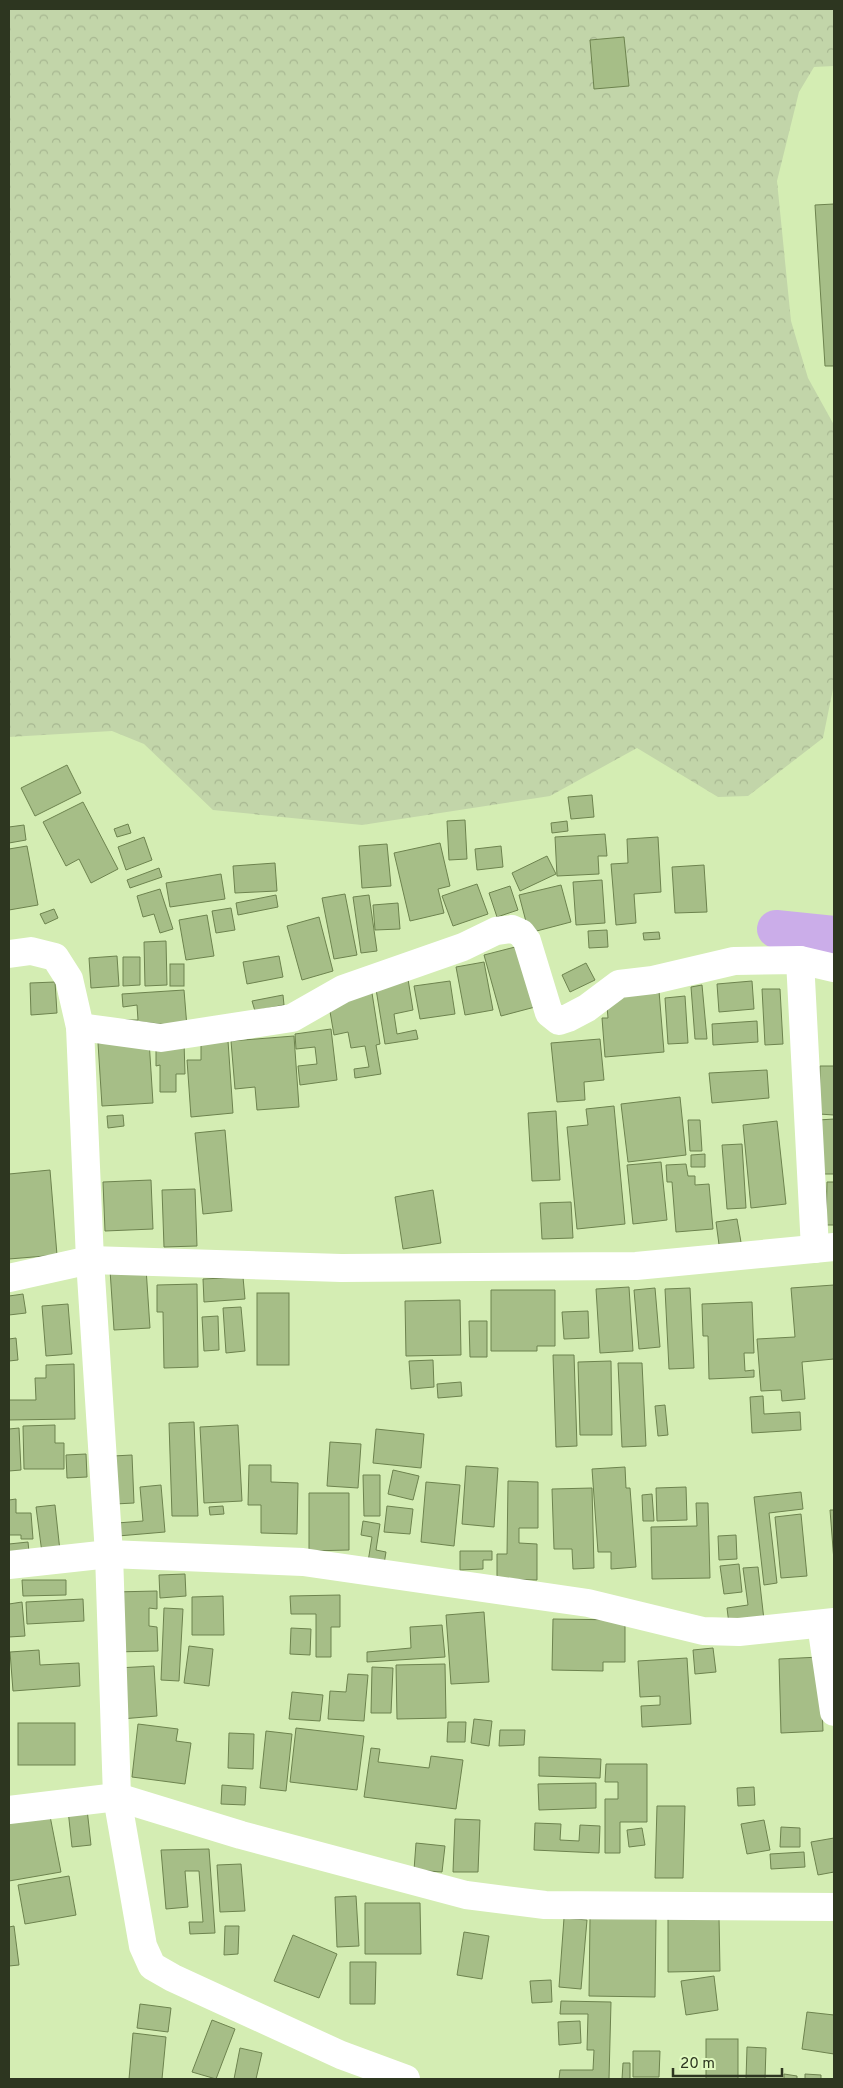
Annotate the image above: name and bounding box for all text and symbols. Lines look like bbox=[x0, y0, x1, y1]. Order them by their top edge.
scale bar bbox=[673, 2046, 782, 2078]
text: 20 m bbox=[680, 2055, 715, 2074]

